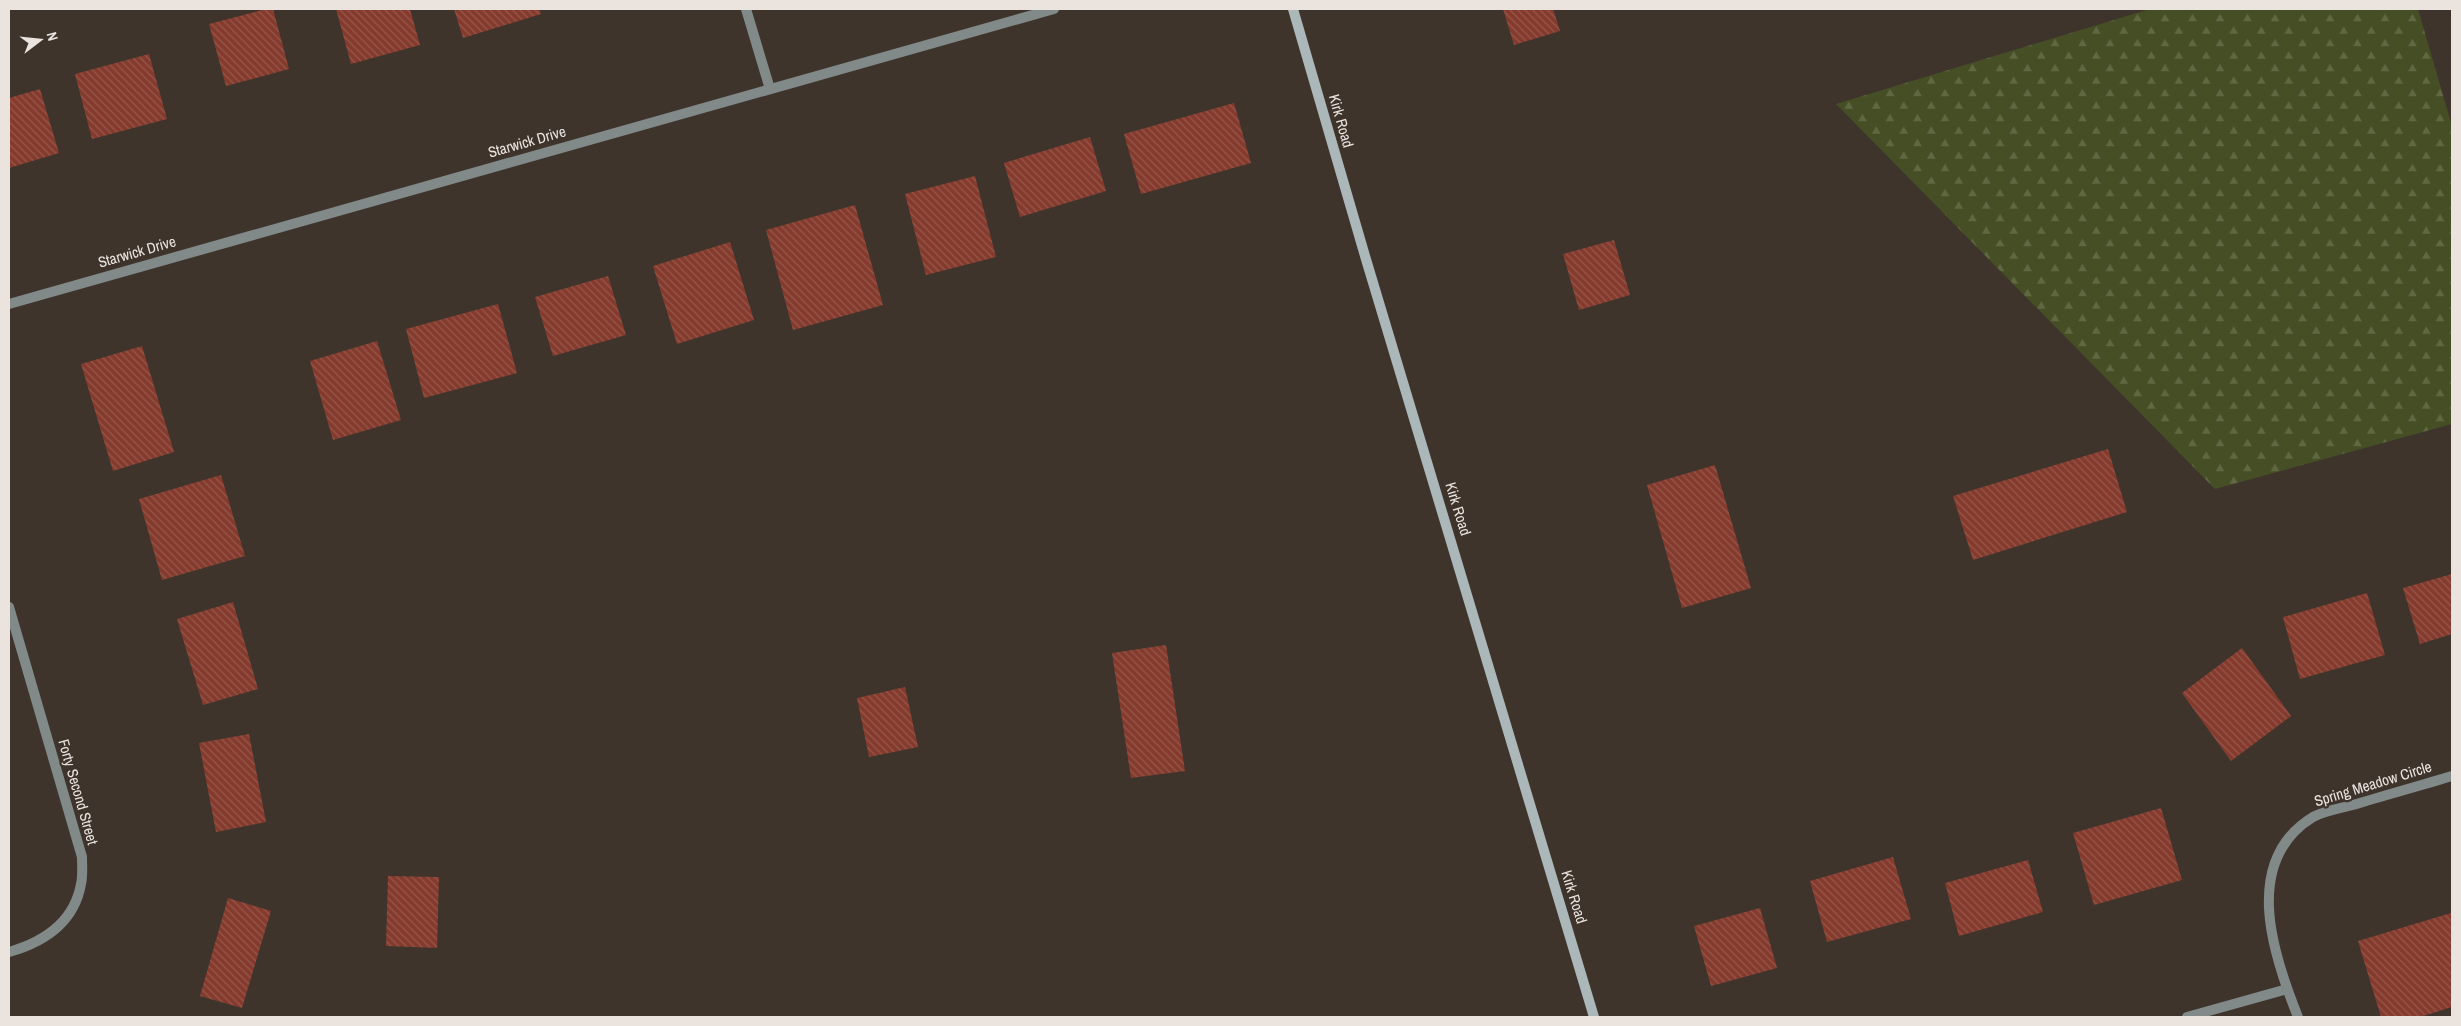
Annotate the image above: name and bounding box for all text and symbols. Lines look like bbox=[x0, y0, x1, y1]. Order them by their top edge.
north arrow bbox=[15, 15, 65, 65]
text: N bbox=[43, 30, 62, 43]
street label: Kirk Road bbox=[1324, 92, 1359, 150]
street label: Starwick Drive bbox=[486, 120, 568, 163]
street label: Starwick Drive bbox=[96, 230, 178, 273]
street label: Kirk Road bbox=[1440, 480, 1477, 538]
street label: Forty Second Street bbox=[53, 737, 104, 848]
street label: Spring Meadow Circle bbox=[2312, 756, 2434, 811]
street label: Kirk Road bbox=[1556, 868, 1593, 926]

